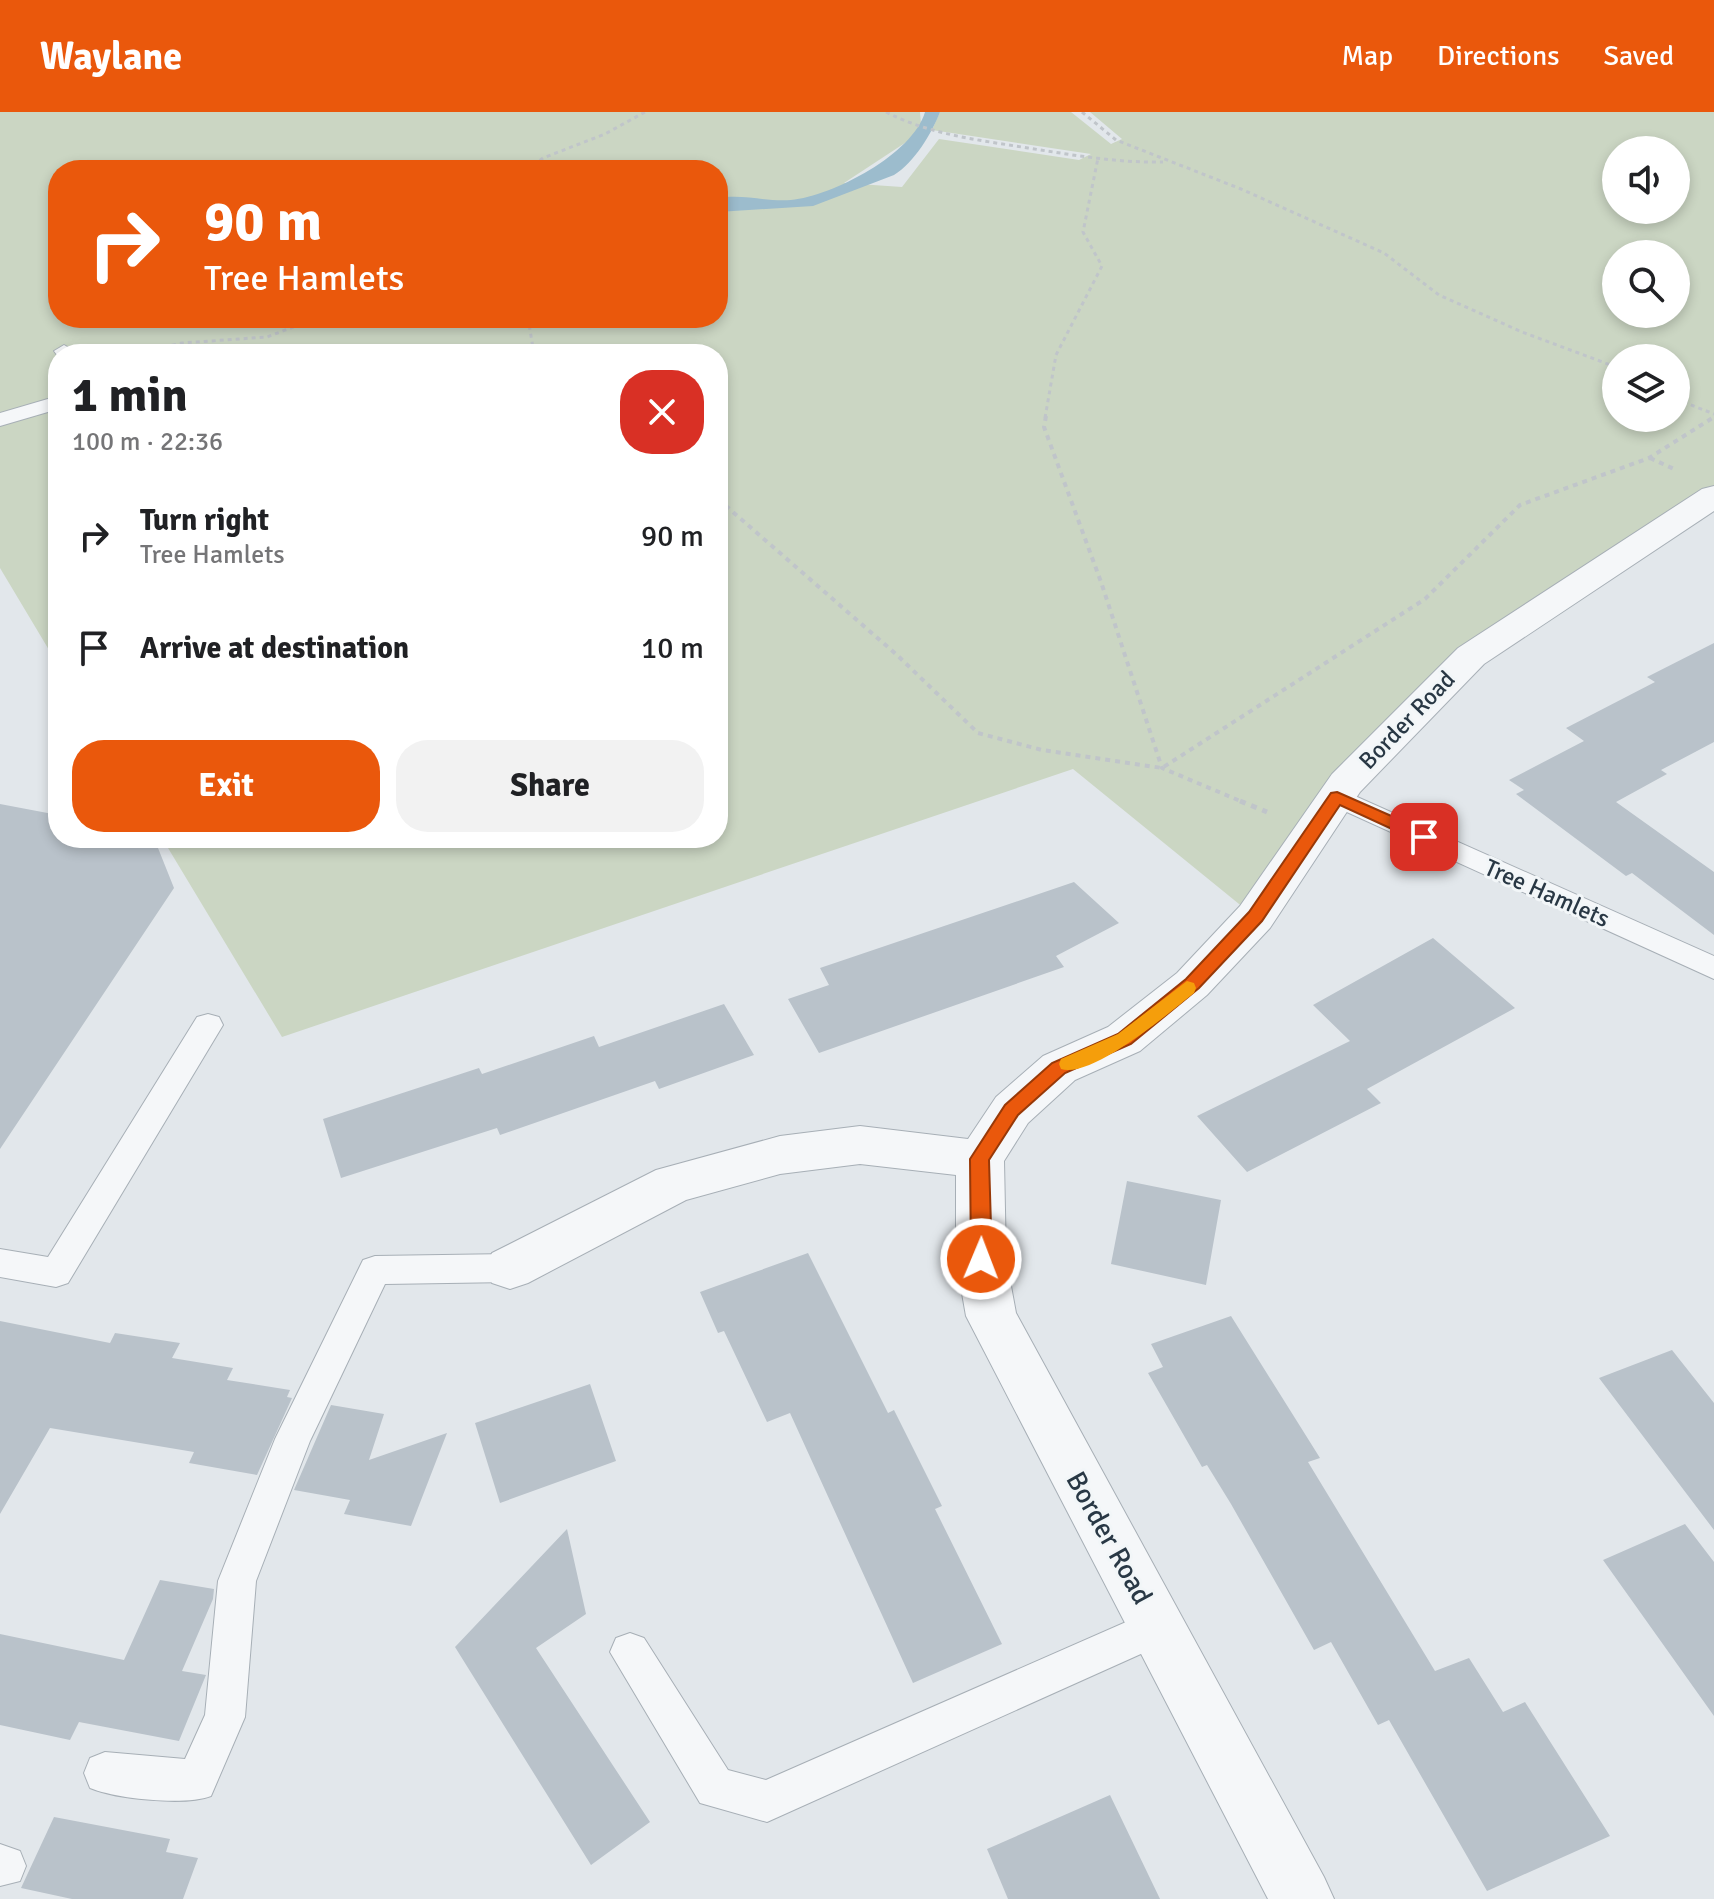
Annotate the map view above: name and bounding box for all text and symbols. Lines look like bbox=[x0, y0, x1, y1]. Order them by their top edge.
text: Waylane bbox=[40, 33, 182, 80]
text: Map bbox=[1341, 39, 1393, 73]
text: Directions bbox=[1437, 39, 1559, 73]
text: Saved bbox=[1603, 39, 1674, 73]
map controls bbox=[1602, 136, 1690, 432]
button: sound bbox=[1602, 136, 1690, 224]
text: 90 m bbox=[204, 187, 322, 256]
icon: right bbox=[72, 192, 176, 296]
button: search bbox=[1602, 240, 1690, 328]
text: Tree Hamlets bbox=[204, 256, 404, 301]
button: layers bbox=[1602, 344, 1690, 432]
text: 1 min bbox=[72, 366, 188, 425]
button: close bbox=[620, 370, 704, 454]
text: 100 m · 22:36 bbox=[72, 426, 223, 458]
text: Turn right bbox=[140, 502, 269, 539]
icon: right bbox=[72, 514, 116, 558]
text: 90 m bbox=[641, 518, 704, 555]
text: Tree Hamlets bbox=[140, 539, 285, 571]
icon: arrive bbox=[72, 626, 116, 670]
text: Arrive at destination bbox=[140, 630, 409, 667]
text: 10 m bbox=[641, 630, 704, 667]
street label: Border Road bbox=[1353, 664, 1461, 776]
button: Exit bbox=[72, 740, 380, 832]
button: Share bbox=[396, 740, 704, 832]
pin bbox=[1390, 803, 1458, 871]
icon: arrive bbox=[1402, 815, 1446, 859]
street label: Tree Hamlets bbox=[1480, 852, 1614, 934]
position arrow bbox=[939, 1217, 1023, 1301]
street label: Border Road bbox=[1059, 1466, 1159, 1610]

